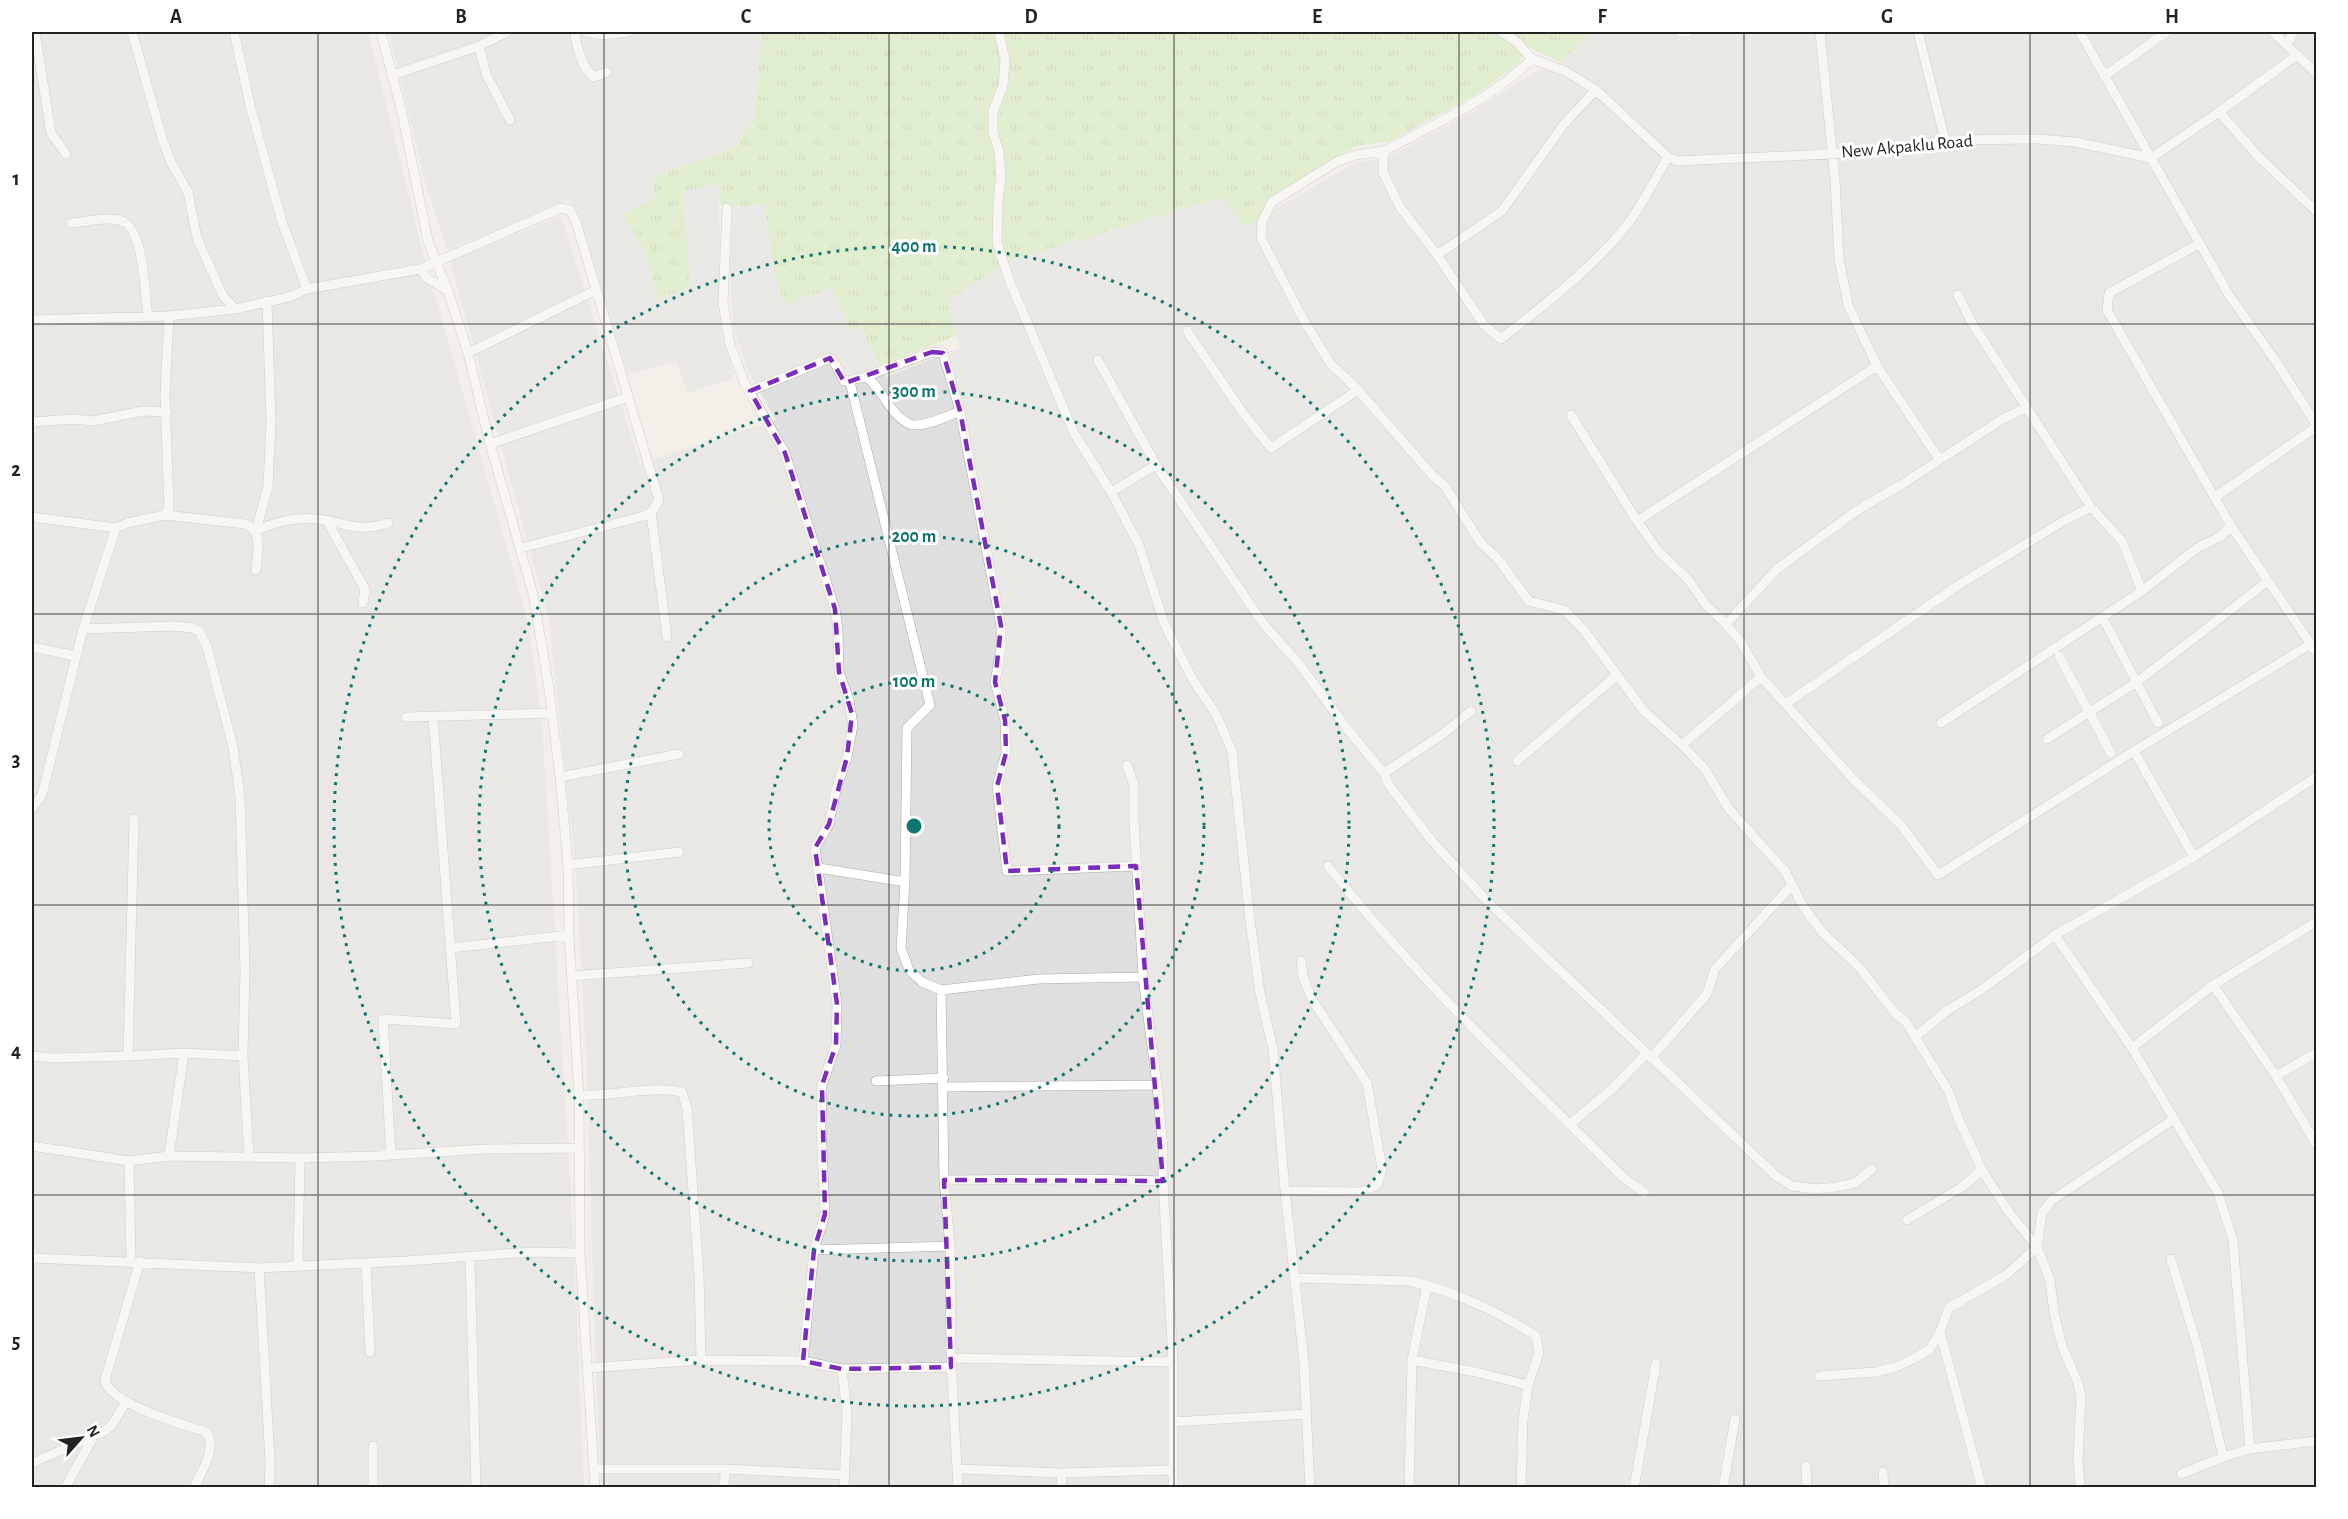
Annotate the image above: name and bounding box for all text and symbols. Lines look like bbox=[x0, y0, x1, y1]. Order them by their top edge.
text: A bbox=[170, 7, 182, 27]
text: B bbox=[455, 7, 467, 27]
text: C bbox=[741, 7, 752, 27]
text: D bbox=[1024, 7, 1038, 27]
text: E bbox=[1312, 7, 1322, 27]
text: F bbox=[1597, 7, 1607, 27]
text: G bbox=[1881, 7, 1893, 27]
text: H bbox=[2165, 7, 2179, 27]
street label: New Akpaklu Road bbox=[1840, 132, 1974, 162]
text: 1 bbox=[12, 169, 20, 189]
text: 400 m bbox=[891, 238, 937, 256]
text: 300 m bbox=[892, 383, 936, 401]
text: 2 bbox=[11, 460, 21, 480]
text: 200 m bbox=[892, 528, 936, 546]
text: 100 m bbox=[893, 673, 935, 691]
text: 3 bbox=[12, 750, 20, 770]
centre of rings bbox=[904, 816, 924, 836]
text: 4 bbox=[11, 1041, 21, 1061]
text: 5 bbox=[12, 1332, 20, 1352]
north arrow bbox=[51, 1408, 111, 1468]
text: N bbox=[84, 1423, 103, 1440]

